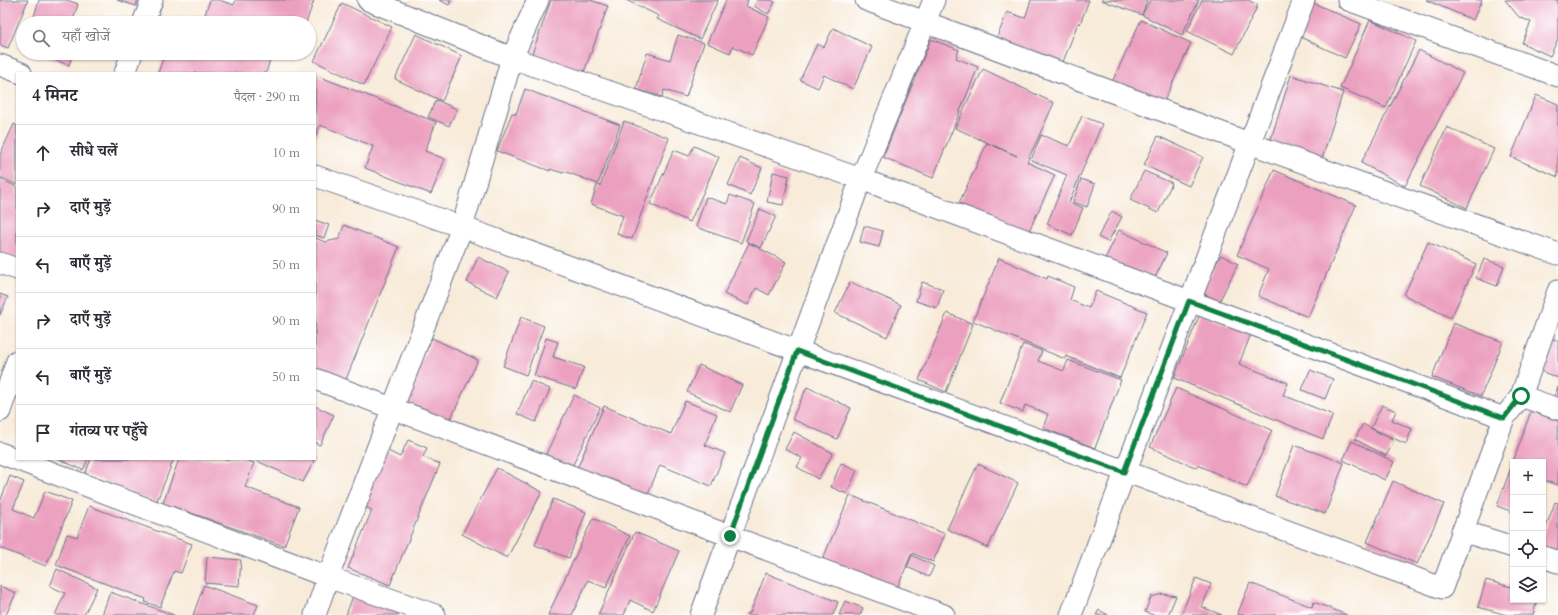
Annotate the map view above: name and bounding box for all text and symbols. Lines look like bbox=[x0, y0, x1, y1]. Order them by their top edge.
search box bbox=[16, 16, 316, 60]
text: यहाँ खोजें bbox=[62, 26, 110, 46]
icon: search bbox=[30, 27, 52, 49]
text: 4 मिनट bbox=[32, 84, 78, 107]
text: पैदल · 290 m bbox=[234, 88, 300, 106]
text: सीधे चलें bbox=[70, 141, 118, 161]
icon: ahead bbox=[32, 142, 54, 164]
text: 10 m bbox=[272, 144, 300, 162]
text: दाएँ मुड़ें bbox=[70, 197, 111, 217]
icon: right bbox=[32, 198, 54, 220]
text: 90 m bbox=[272, 200, 300, 218]
text: बाएँ मुड़ें bbox=[70, 253, 111, 273]
icon: left bbox=[32, 254, 54, 276]
text: 50 m bbox=[272, 256, 300, 274]
text: दाएँ मुड़ें bbox=[70, 309, 111, 329]
icon: right bbox=[32, 310, 54, 332]
text: 90 m bbox=[272, 312, 300, 330]
text: बाएँ मुड़ें bbox=[70, 365, 111, 385]
icon: left bbox=[32, 366, 54, 388]
text: 50 m bbox=[272, 368, 300, 386]
route start bbox=[1512, 387, 1530, 405]
text: गंतव्य पर पहुँचे bbox=[70, 421, 147, 441]
icon: arrive bbox=[32, 422, 54, 444]
map controls bbox=[1510, 459, 1546, 603]
button: + bbox=[1510, 459, 1546, 495]
button: − bbox=[1510, 495, 1546, 531]
route end bbox=[721, 527, 739, 545]
button: locate bbox=[1510, 531, 1546, 567]
button: layers bbox=[1510, 567, 1546, 603]

